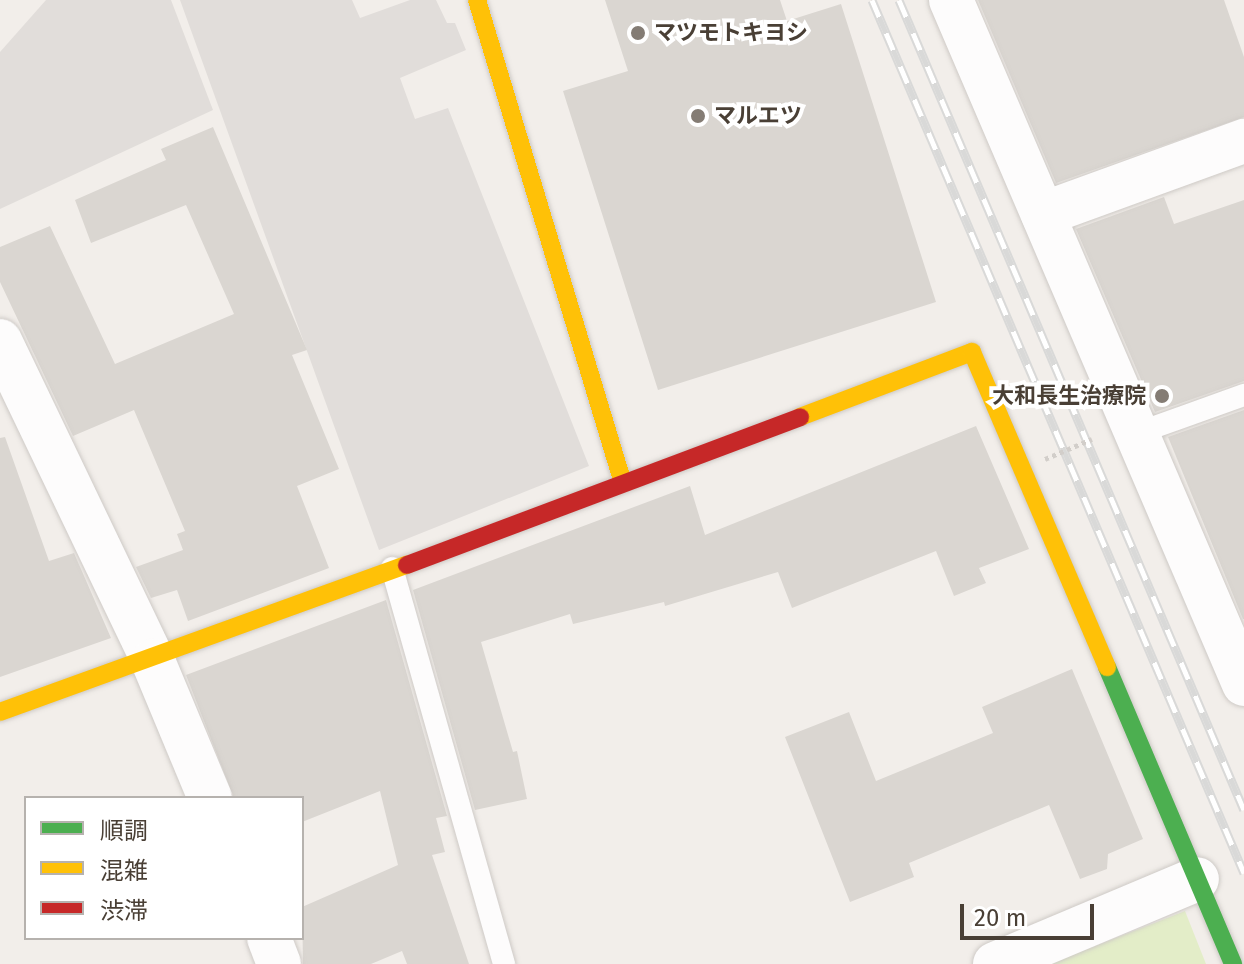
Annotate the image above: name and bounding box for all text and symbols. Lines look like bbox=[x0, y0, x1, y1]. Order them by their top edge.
place label: マツモトキヨシ bbox=[654, 20, 808, 46]
marker: マツモトキヨシ bbox=[629, 24, 647, 42]
place label: マルエツ bbox=[714, 103, 802, 129]
marker: マルエツ bbox=[689, 107, 707, 125]
place label: 大和長生治療院 bbox=[992, 383, 1146, 409]
marker: 大和長生治療院 bbox=[1153, 387, 1171, 405]
legend bbox=[24, 796, 304, 940]
text: 順調 bbox=[100, 817, 148, 845]
text: 混雑 bbox=[100, 857, 148, 885]
scale bar bbox=[964, 888, 1098, 938]
text: 渋滞 bbox=[100, 897, 148, 925]
text: 20 m bbox=[974, 904, 1026, 932]

